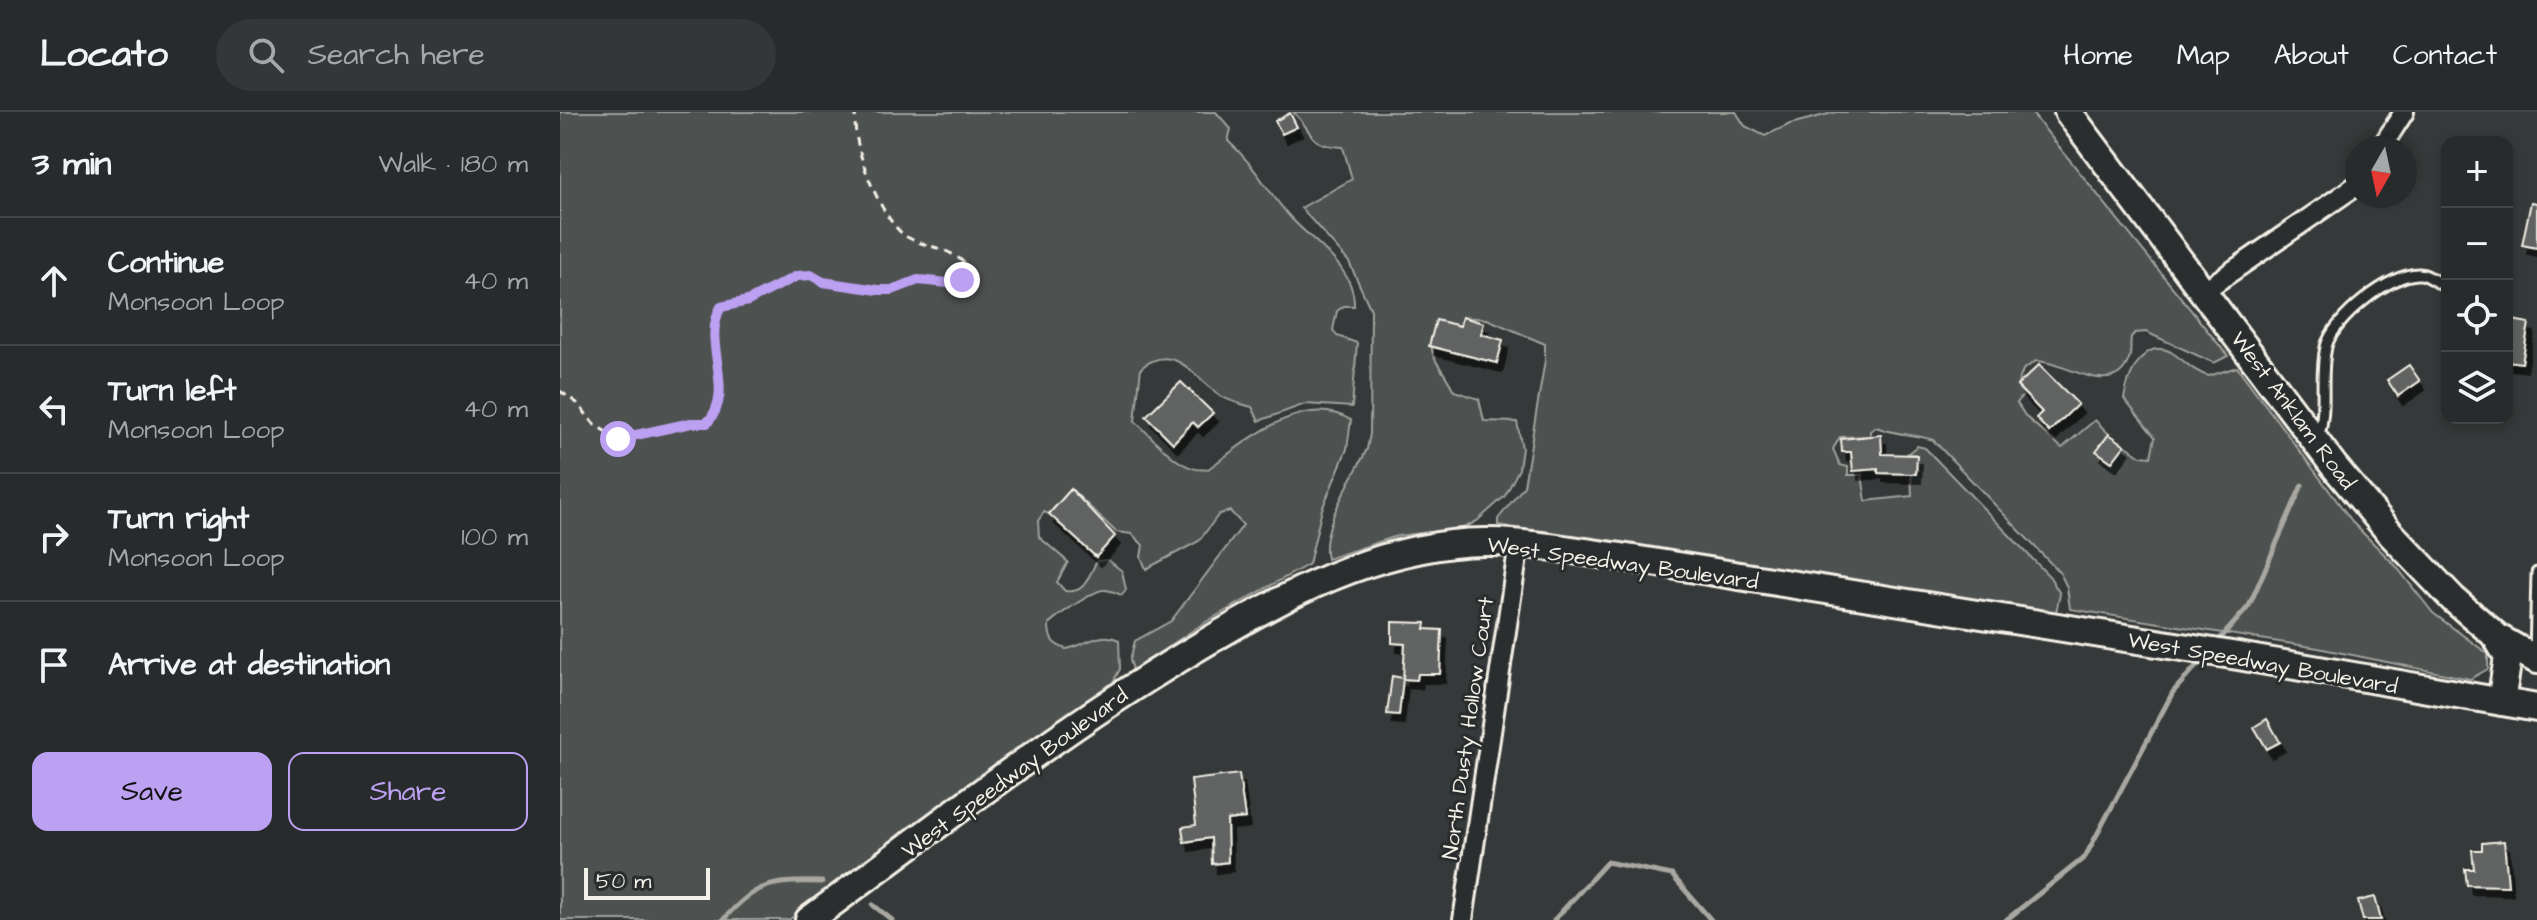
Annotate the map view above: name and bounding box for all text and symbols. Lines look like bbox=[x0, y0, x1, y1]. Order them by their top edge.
search box bbox=[216, 19, 776, 91]
text: Locato bbox=[40, 29, 168, 81]
icon: search bbox=[244, 33, 288, 77]
text: Search here bbox=[308, 34, 485, 76]
text: Home bbox=[2063, 36, 2133, 75]
text: Map bbox=[2177, 36, 2230, 75]
text: About bbox=[2274, 36, 2349, 75]
text: Contact bbox=[2393, 36, 2497, 75]
north arrow bbox=[2345, 136, 2417, 208]
map controls bbox=[2441, 136, 2513, 424]
button: + bbox=[2441, 136, 2513, 208]
text: 3 min bbox=[32, 140, 112, 188]
text: Walk · 180 m bbox=[379, 146, 528, 182]
button: − bbox=[2441, 208, 2513, 280]
text: Continue bbox=[108, 242, 224, 284]
icon: ahead bbox=[32, 259, 76, 303]
route end bbox=[944, 262, 980, 298]
text: 40 m bbox=[463, 263, 528, 299]
button: locate bbox=[2441, 280, 2513, 352]
text: Monsoon Loop bbox=[108, 284, 285, 320]
street label: West Anklam Road bbox=[2223, 325, 2363, 497]
button: layers bbox=[2441, 352, 2513, 424]
text: Turn left bbox=[108, 370, 236, 412]
icon: left bbox=[32, 387, 76, 431]
text: 40 m bbox=[463, 391, 528, 427]
text: Monsoon Loop bbox=[108, 412, 285, 448]
route start bbox=[600, 421, 636, 457]
text: Turn right bbox=[108, 498, 249, 540]
icon: right bbox=[32, 515, 76, 559]
text: 100 m bbox=[461, 519, 528, 555]
street label: West Speedway Boulevard bbox=[1485, 529, 1760, 599]
text: Monsoon Loop bbox=[108, 540, 285, 576]
street label: North Dusty Hollow Court bbox=[1435, 595, 1503, 862]
street label: West Speedway Boulevard bbox=[2125, 624, 2400, 703]
icon: arrive bbox=[32, 643, 76, 687]
text: Arrive at destination bbox=[108, 644, 390, 686]
street label: West Speedway Boulevard bbox=[895, 680, 1135, 867]
button: Save bbox=[32, 752, 272, 831]
button: Share bbox=[288, 752, 528, 831]
scale bar bbox=[584, 864, 710, 900]
text: 50 m bbox=[596, 866, 651, 897]

